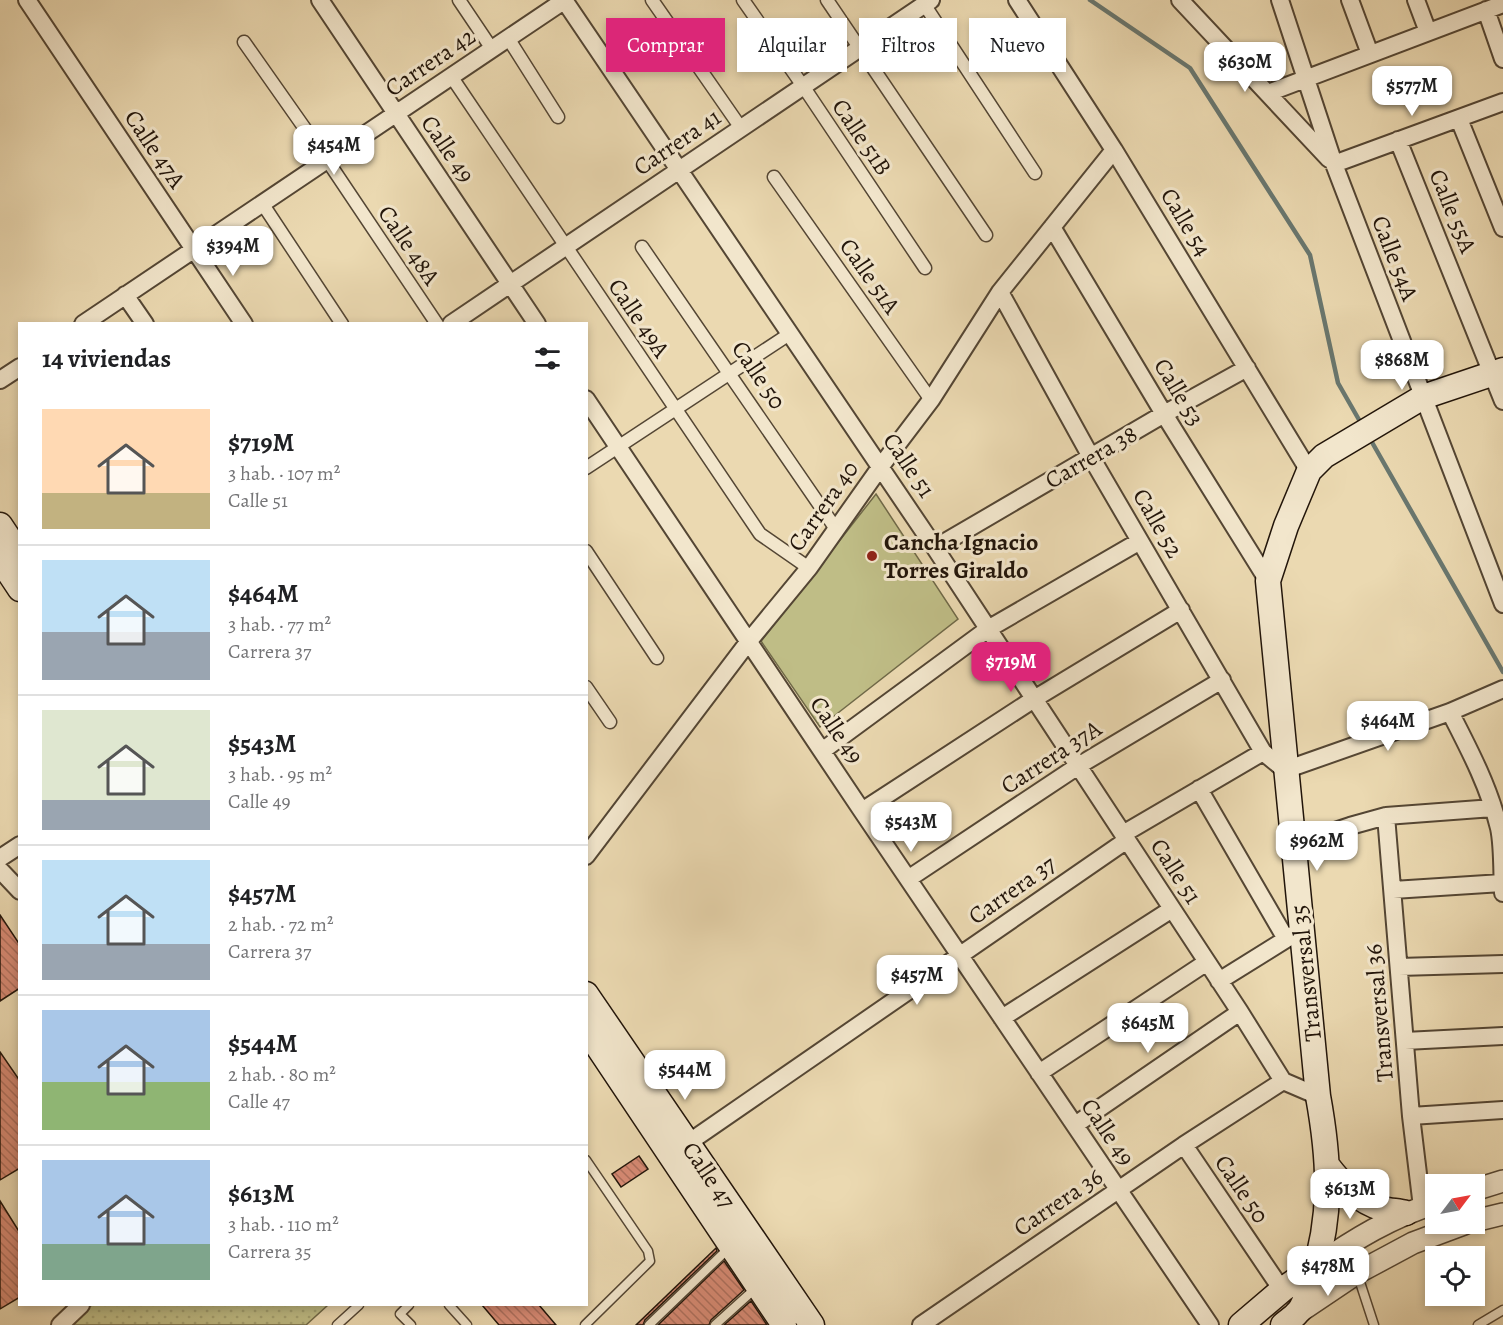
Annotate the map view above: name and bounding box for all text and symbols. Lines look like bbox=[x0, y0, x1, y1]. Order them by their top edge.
chip: Comprar bbox=[606, 18, 725, 72]
chip: Alquilar bbox=[737, 18, 847, 72]
chip: Filtros bbox=[859, 18, 957, 72]
chip: Nuevo bbox=[969, 18, 1066, 72]
street label: Carrera 42 bbox=[379, 20, 481, 104]
pin: $630M bbox=[1203, 42, 1287, 93]
text: $630M bbox=[1218, 48, 1272, 75]
pin: $577M bbox=[1370, 66, 1454, 117]
text: $577M bbox=[1386, 72, 1438, 99]
street label: Calle 51B bbox=[825, 92, 899, 182]
street label: Carrera 41 bbox=[627, 101, 727, 183]
street label: Calle 47A bbox=[117, 103, 194, 195]
street label: Calle 49 bbox=[414, 109, 482, 189]
pin: $454M bbox=[292, 125, 376, 176]
text: $454M bbox=[307, 131, 361, 158]
street label: Calle 55A bbox=[1422, 164, 1485, 259]
street label: Calle 54 bbox=[1153, 182, 1219, 262]
street label: Calle 48A bbox=[371, 199, 448, 292]
street label: Calle 54A bbox=[1364, 211, 1426, 306]
pin: $394M bbox=[191, 226, 275, 277]
text: $394M bbox=[206, 232, 260, 259]
street label: Calle 51A bbox=[832, 232, 908, 321]
street label: Calle 49A bbox=[601, 272, 678, 365]
street label: Calle 50 bbox=[724, 334, 794, 416]
pin: $868M bbox=[1360, 340, 1444, 391]
text: 14 viviendas bbox=[42, 341, 171, 376]
icon: filters bbox=[531, 342, 564, 375]
text: $868M bbox=[1375, 346, 1429, 373]
street label: Calle 53 bbox=[1146, 352, 1212, 432]
street label: Carrera 38 bbox=[1039, 418, 1143, 496]
text: $719M bbox=[228, 425, 294, 460]
street label: Calle 51 bbox=[876, 426, 942, 504]
icon: home bbox=[90, 433, 162, 505]
street label: Carrera 40 bbox=[780, 454, 866, 558]
text: 3 hab. · 107 m² bbox=[228, 460, 340, 487]
street label: Calle 52 bbox=[1125, 482, 1191, 564]
text: Calle 51 bbox=[228, 487, 288, 514]
place label: Cancha Ignacio Torres Giraldo bbox=[884, 526, 1038, 586]
marker: Cancha Ignacio Torres Giraldo bbox=[865, 549, 879, 563]
text: $464M bbox=[228, 576, 299, 611]
icon: home bbox=[90, 584, 162, 656]
text: 3 hab. · 77 m² bbox=[228, 611, 331, 638]
text: Carrera 37 bbox=[228, 638, 311, 665]
pin: $719M bbox=[969, 642, 1053, 693]
text: $719M bbox=[985, 648, 1037, 675]
street label: Calle 49 bbox=[803, 690, 871, 770]
pin: $464M bbox=[1346, 701, 1430, 752]
text: $464M bbox=[1361, 707, 1415, 734]
street label: Carrera 37A bbox=[994, 712, 1108, 801]
text: $543M bbox=[228, 726, 296, 761]
icon: home bbox=[90, 734, 162, 806]
text: 3 hab. · 95 m² bbox=[228, 761, 332, 788]
text: Calle 49 bbox=[228, 788, 291, 815]
pin: $543M bbox=[869, 802, 953, 853]
text: $543M bbox=[885, 808, 937, 835]
pin: $962M bbox=[1275, 821, 1359, 872]
text: $962M bbox=[1290, 827, 1344, 854]
street label: Calle 51 bbox=[1143, 832, 1209, 910]
street label: Carrera 37 bbox=[962, 848, 1063, 932]
text: $457M bbox=[228, 876, 296, 911]
icon: home bbox=[90, 884, 162, 956]
street label: Transversal 35 bbox=[1283, 903, 1329, 1043]
text: 2 hab. · 72 m² bbox=[228, 911, 333, 938]
text: Carrera 37 bbox=[228, 938, 311, 965]
street label: Transversal 36 bbox=[1357, 943, 1401, 1083]
pin: $457M bbox=[875, 955, 959, 1006]
text: $457M bbox=[891, 961, 943, 988]
pin: $645M bbox=[1106, 1003, 1190, 1054]
text: $645M bbox=[1121, 1009, 1175, 1036]
text: $544M bbox=[228, 1026, 298, 1061]
icon: home bbox=[90, 1034, 162, 1106]
pin: $544M bbox=[643, 1050, 727, 1101]
text: $544M bbox=[658, 1056, 712, 1083]
text: 2 hab. · 80 m² bbox=[228, 1061, 336, 1088]
text: Calle 47 bbox=[228, 1088, 290, 1115]
street label: Calle 49 bbox=[1074, 1092, 1142, 1172]
street label: Calle 47 bbox=[675, 1135, 744, 1216]
street label: Calle 50 bbox=[1207, 1148, 1277, 1230]
street label: Carrera 36 bbox=[1007, 1160, 1109, 1244]
pin: $613M bbox=[1308, 1169, 1392, 1220]
north arrow bbox=[1425, 1174, 1485, 1234]
map controls bbox=[1425, 1174, 1485, 1306]
text: $613M bbox=[1324, 1175, 1376, 1202]
text: $613M bbox=[228, 1176, 295, 1211]
icon: home bbox=[90, 1184, 162, 1256]
text: 3 hab. · 110 m² bbox=[228, 1211, 339, 1238]
text: Carrera 35 bbox=[228, 1238, 312, 1265]
pin: $478M bbox=[1286, 1246, 1370, 1297]
button: locate bbox=[1425, 1246, 1485, 1306]
text: $478M bbox=[1301, 1252, 1355, 1279]

